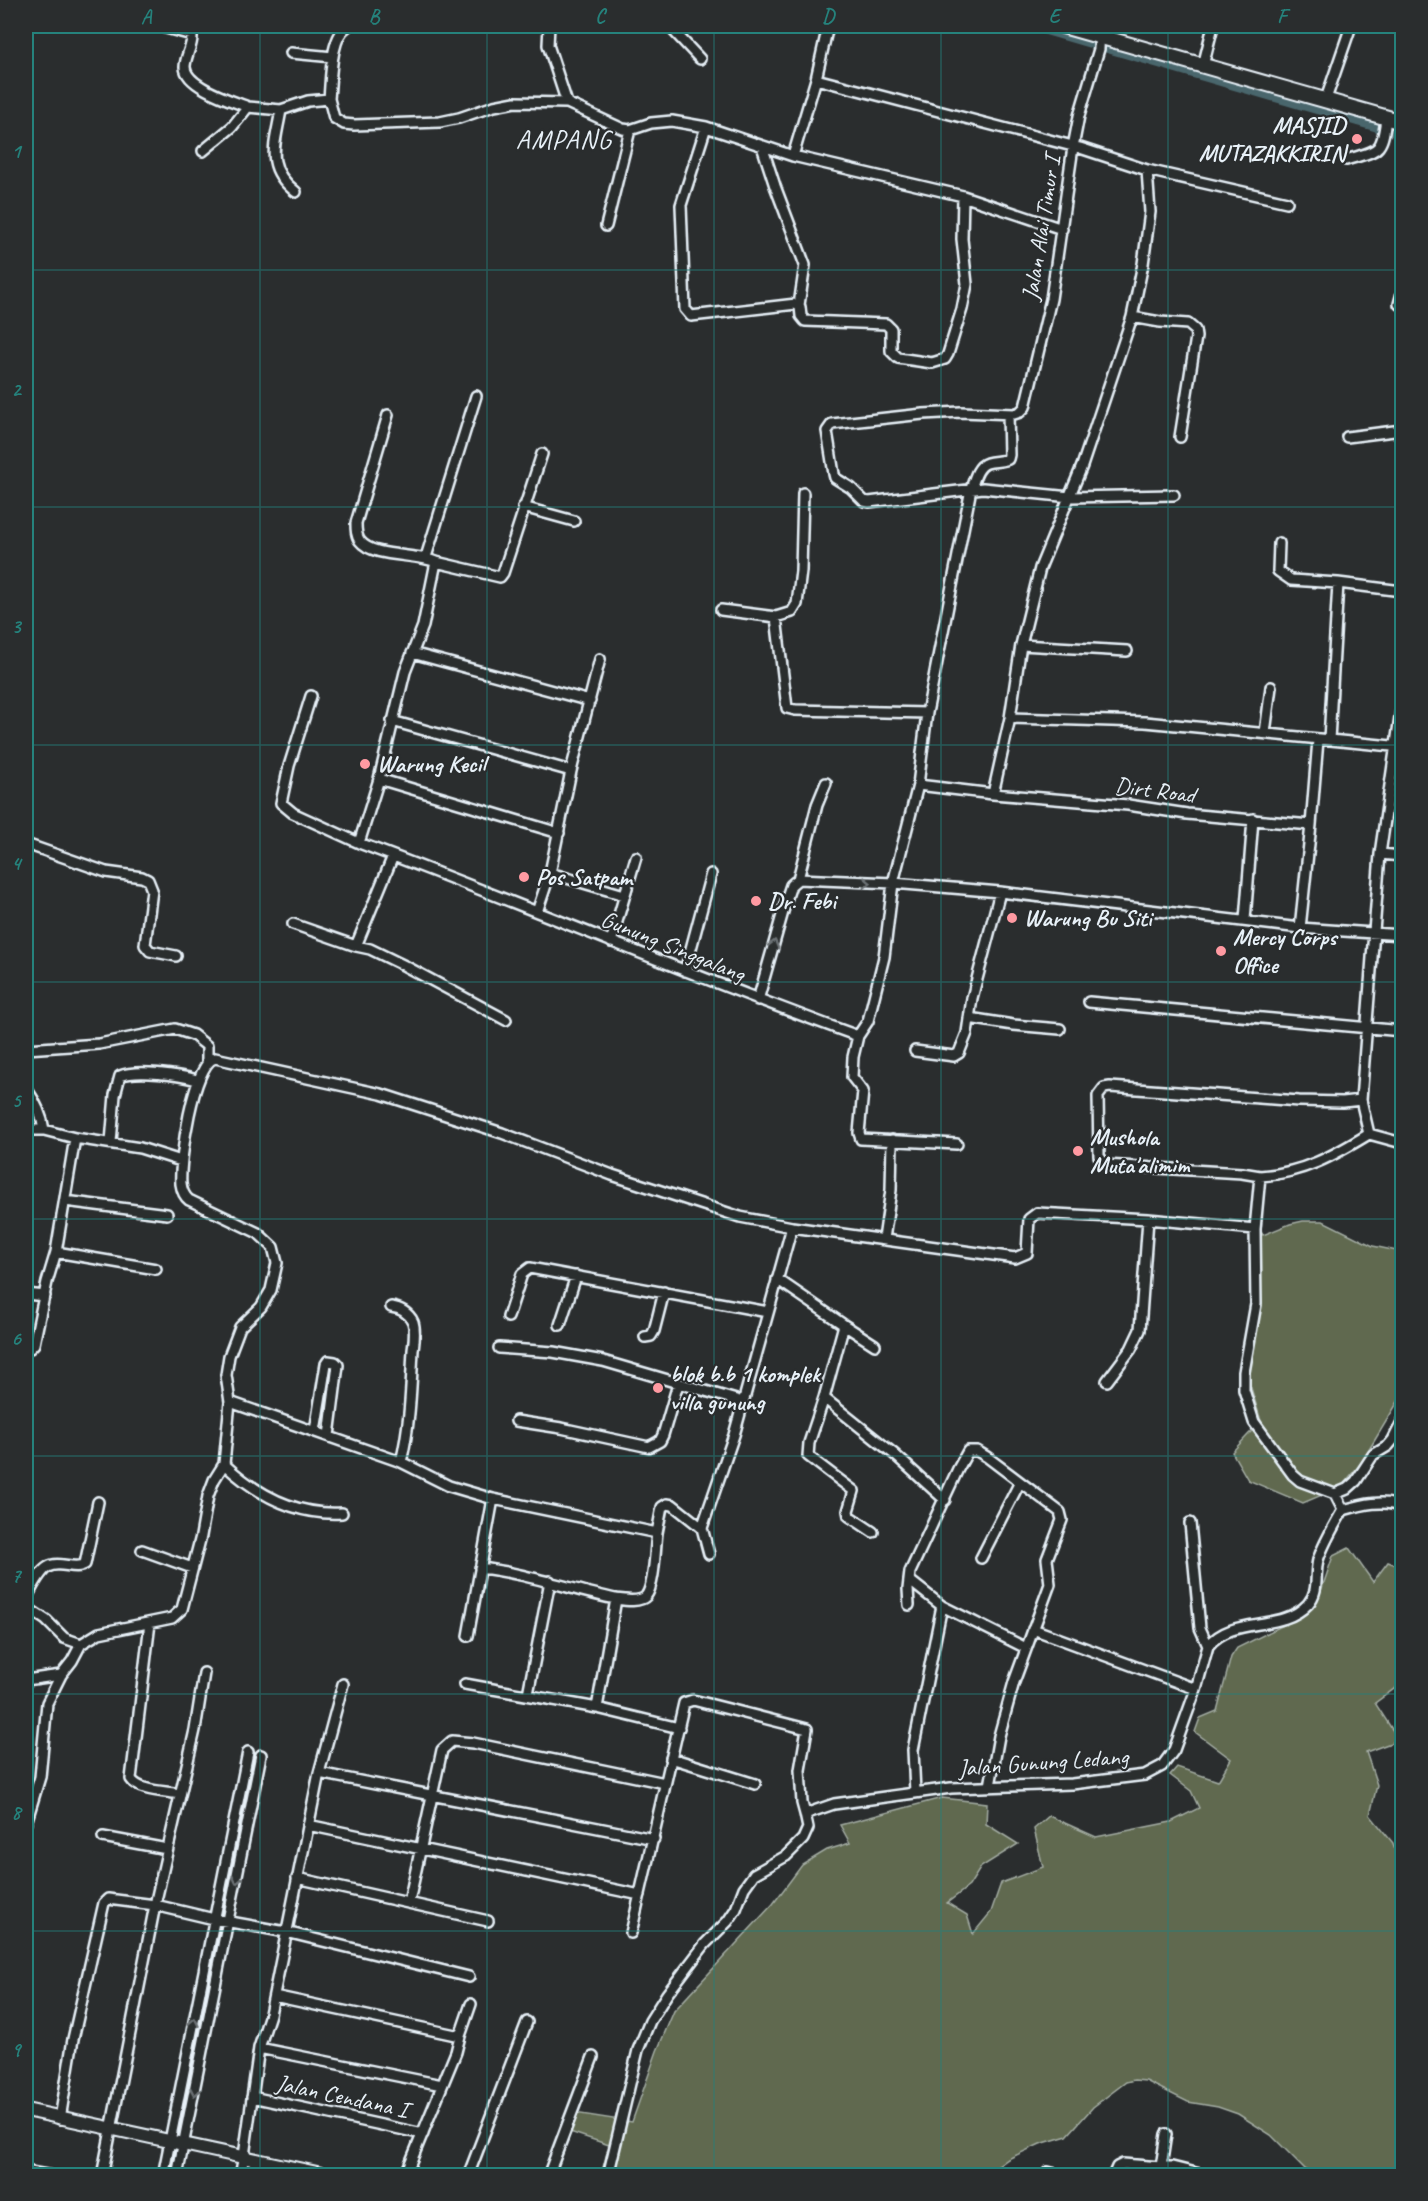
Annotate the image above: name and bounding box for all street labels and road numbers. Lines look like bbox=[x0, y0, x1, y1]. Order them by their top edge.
street label: Jalan Alai Timur I bbox=[1015, 148, 1068, 303]
street label: Dirt Road bbox=[1113, 770, 1200, 810]
street label: Gunung Singgalang bbox=[597, 903, 751, 989]
street label: Jalan Gunung Ledang bbox=[956, 1741, 1131, 1783]
street label: Jalan Cendana I bbox=[272, 2067, 416, 2126]

